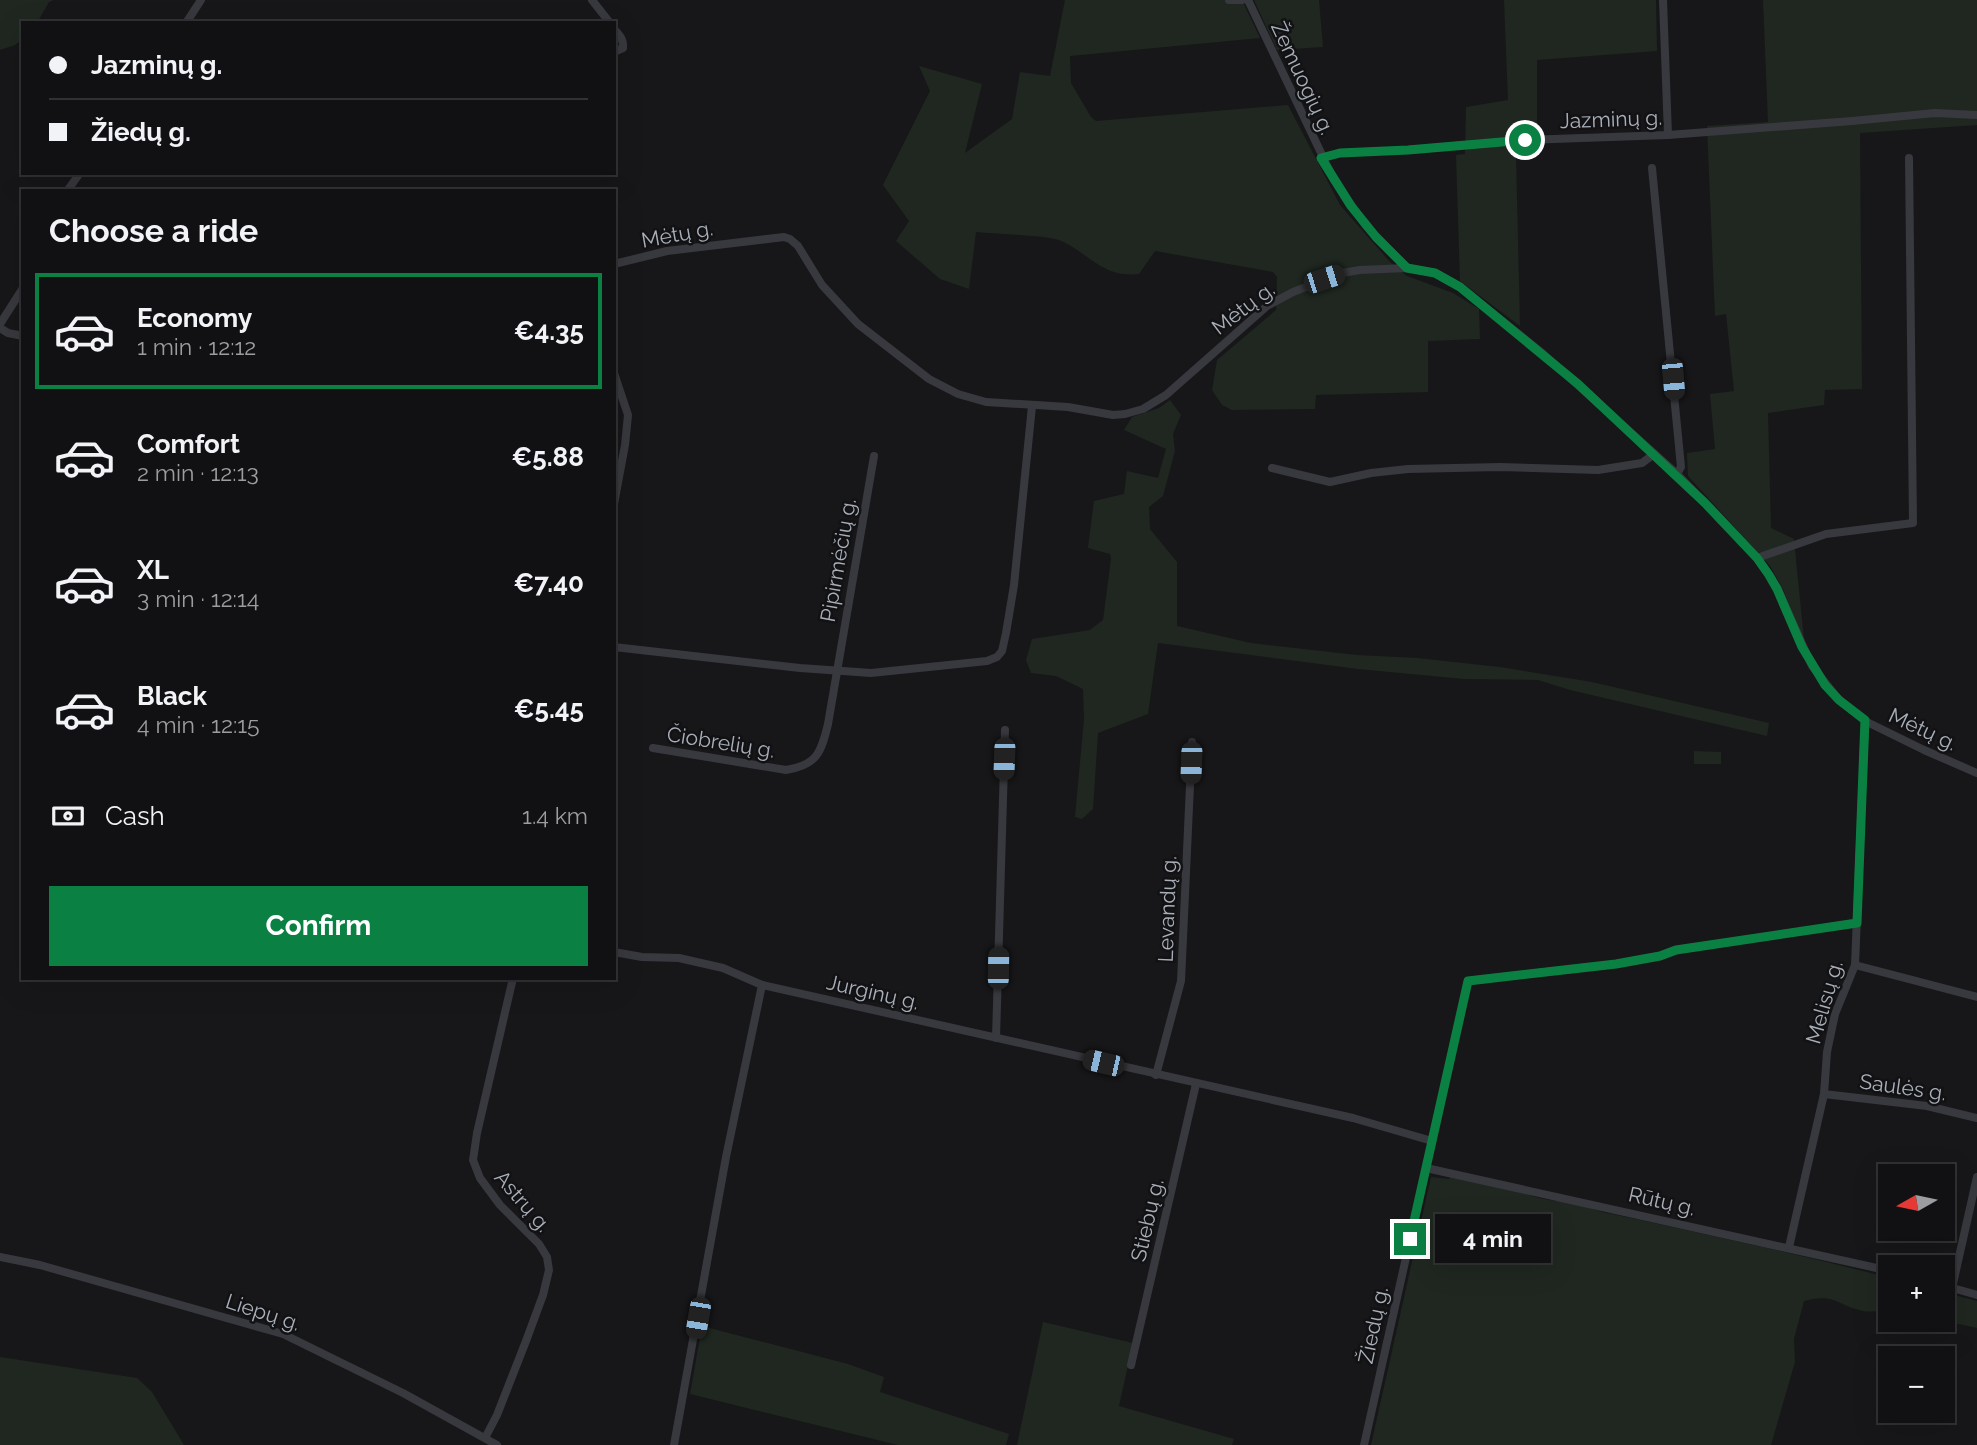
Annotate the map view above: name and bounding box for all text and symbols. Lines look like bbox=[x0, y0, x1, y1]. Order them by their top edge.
street label: Žemuogių g. bbox=[1266, 18, 1340, 138]
text: Jazminų g. bbox=[91, 50, 222, 80]
street label: Jazminų g. bbox=[1559, 105, 1663, 133]
text: Žiedų g. bbox=[91, 117, 191, 147]
route start bbox=[1509, 124, 1541, 156]
text: Choose a ride bbox=[49, 212, 258, 249]
street label: Mėtų g. bbox=[639, 215, 715, 253]
car bbox=[1301, 263, 1348, 295]
street label: Mėtų g. bbox=[1207, 276, 1279, 340]
icon: car bbox=[53, 300, 116, 363]
text: Economy bbox=[137, 303, 252, 333]
text: €4.35 bbox=[514, 316, 584, 346]
text: 1 min · 12:12 bbox=[137, 333, 256, 360]
car bbox=[1661, 357, 1686, 401]
icon: car bbox=[53, 426, 116, 489]
text: Comfort bbox=[137, 429, 240, 459]
text: €5.88 bbox=[512, 442, 584, 472]
text: 2 min · 12:13 bbox=[137, 459, 259, 486]
street label: Pipirmėčių g. bbox=[815, 496, 861, 624]
icon: car bbox=[53, 552, 116, 615]
text: XL bbox=[137, 555, 169, 585]
text: €7.40 bbox=[513, 568, 584, 598]
text: 3 min · 12:14 bbox=[137, 585, 259, 612]
icon: car bbox=[53, 678, 116, 741]
text: Black bbox=[137, 681, 207, 711]
text: €5.45 bbox=[514, 694, 584, 724]
street label: Mėtų g. bbox=[1885, 702, 1961, 756]
text: 4 min · 12:15 bbox=[137, 711, 260, 738]
street label: Čiobrelių g. bbox=[665, 721, 777, 763]
car bbox=[993, 738, 1016, 780]
car bbox=[1180, 742, 1203, 784]
icon: cash bbox=[49, 797, 87, 835]
text: Cash bbox=[105, 801, 165, 831]
text: 1.4 km bbox=[522, 802, 588, 829]
street label: Levandų g. bbox=[1153, 855, 1181, 963]
button: Confirm bbox=[49, 886, 588, 966]
car bbox=[988, 947, 1009, 989]
street label: Melisų g. bbox=[1800, 957, 1848, 1047]
street label: Jurginų g. bbox=[824, 969, 922, 1015]
car bbox=[1081, 1048, 1126, 1078]
street label: Saulės g. bbox=[1858, 1069, 1948, 1105]
north arrow bbox=[1878, 1164, 1955, 1241]
map controls bbox=[1878, 1164, 1955, 1423]
street label: Astrų g. bbox=[489, 1165, 557, 1237]
street label: Stiebų g. bbox=[1125, 1176, 1169, 1264]
street label: Rūtų g. bbox=[1626, 1181, 1698, 1221]
callout: 4 min bbox=[1434, 1214, 1550, 1264]
route end bbox=[1394, 1223, 1426, 1255]
text: 4 min bbox=[1463, 1225, 1523, 1252]
button: + bbox=[1878, 1255, 1955, 1332]
street label: Žiedų g. bbox=[1353, 1284, 1393, 1366]
street label: Liepų g. bbox=[223, 1288, 303, 1336]
car bbox=[685, 1295, 712, 1341]
button: − bbox=[1878, 1346, 1955, 1423]

